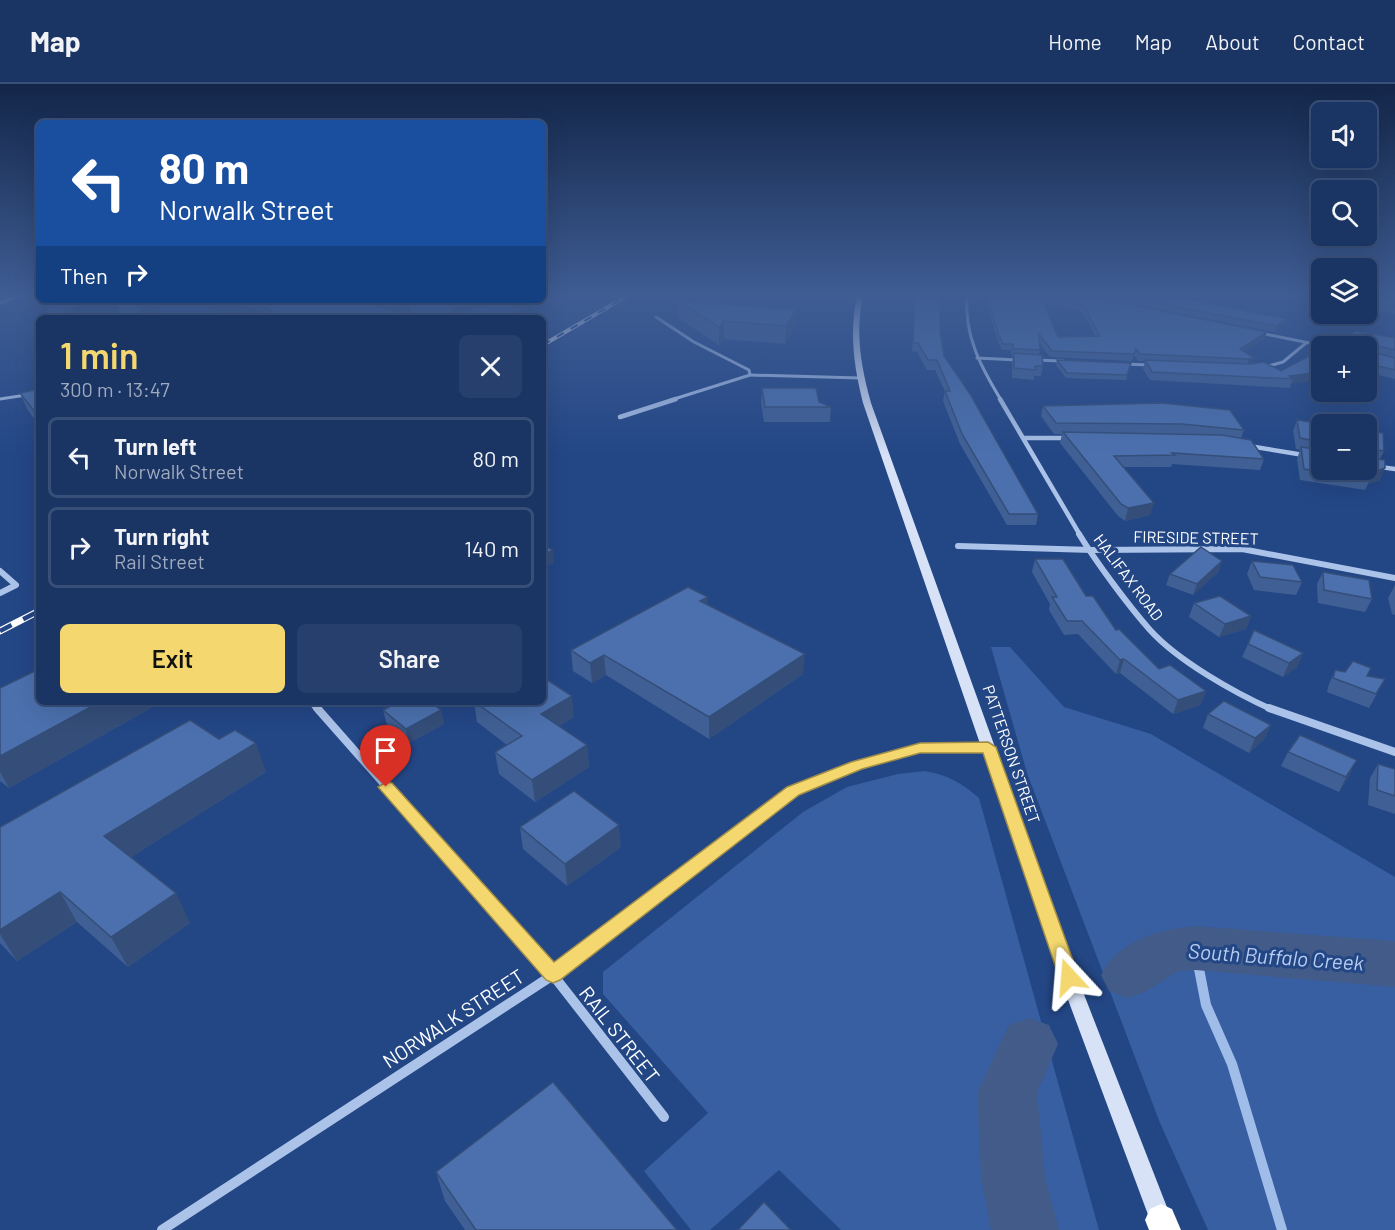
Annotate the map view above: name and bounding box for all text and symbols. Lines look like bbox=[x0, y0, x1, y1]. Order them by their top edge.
text: Map bbox=[30, 24, 81, 58]
text: Home bbox=[1048, 29, 1102, 54]
text: Map bbox=[1135, 29, 1172, 54]
text: About bbox=[1205, 29, 1260, 54]
text: Contact bbox=[1293, 29, 1365, 54]
map controls bbox=[1311, 102, 1377, 480]
button: sound bbox=[1311, 102, 1377, 168]
text: 80 m bbox=[159, 142, 249, 192]
icon: left bbox=[60, 144, 138, 222]
button: search bbox=[1311, 180, 1377, 246]
text: Norwalk Street bbox=[159, 193, 334, 225]
icon: right bbox=[120, 258, 153, 291]
button: layers bbox=[1311, 258, 1377, 324]
text: Then bbox=[60, 262, 108, 288]
text: 1 min bbox=[60, 333, 139, 376]
button: close bbox=[459, 335, 522, 398]
button: + bbox=[1311, 336, 1377, 402]
text: 300 m · 13:47 bbox=[60, 377, 170, 401]
button: − bbox=[1311, 414, 1377, 480]
text: Turn left bbox=[114, 433, 197, 459]
icon: left bbox=[63, 441, 96, 474]
text: 80 m bbox=[473, 445, 519, 471]
text: Norwalk Street bbox=[114, 459, 244, 483]
text: Turn right bbox=[114, 523, 209, 549]
street label: FIRESIDE STREET bbox=[1133, 526, 1259, 548]
street label: HALIFAX ROAD bbox=[1090, 530, 1168, 624]
icon: right bbox=[63, 531, 96, 564]
text: 140 m bbox=[464, 535, 519, 561]
text: Rail Street bbox=[114, 549, 205, 573]
button: Exit bbox=[60, 624, 285, 693]
button: Share bbox=[297, 624, 522, 693]
street label: PATTERSON STREET bbox=[979, 682, 1045, 826]
pin bbox=[360, 725, 411, 787]
icon: arrive bbox=[369, 734, 402, 767]
water label: South Buffalo Creek bbox=[1187, 937, 1365, 975]
position arrow bbox=[1037, 945, 1101, 1009]
street label: NORWALK STREET bbox=[378, 963, 528, 1073]
street label: RAIL STREET bbox=[575, 981, 665, 1087]

